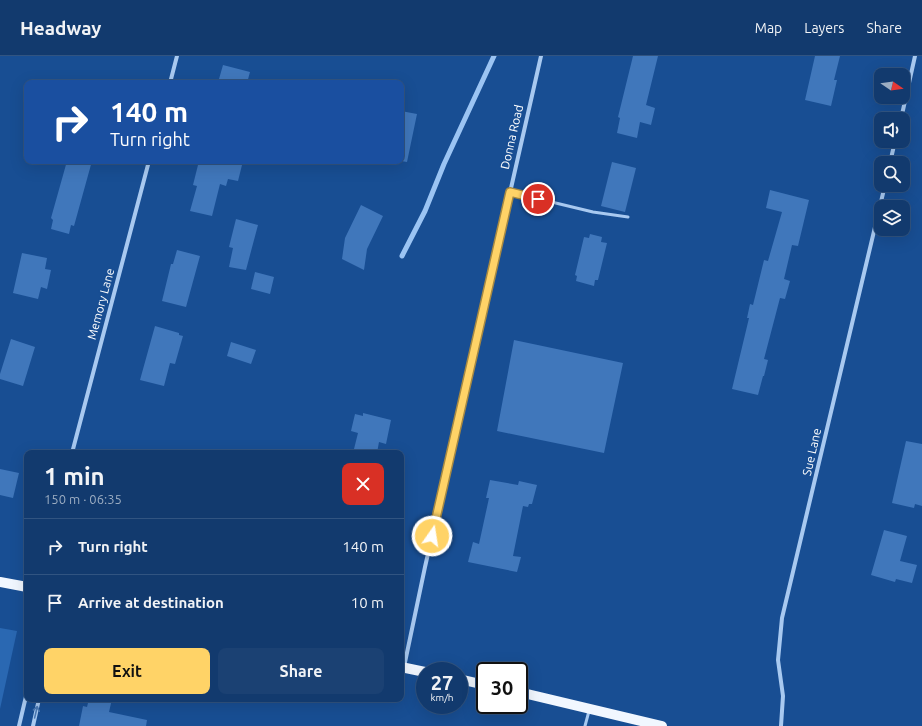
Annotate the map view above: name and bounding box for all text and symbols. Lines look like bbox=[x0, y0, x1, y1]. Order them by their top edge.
text: Headway bbox=[20, 17, 101, 39]
text: Map bbox=[755, 20, 782, 36]
text: Layers bbox=[804, 20, 844, 36]
text: Share bbox=[866, 20, 902, 36]
north arrow bbox=[874, 68, 910, 104]
map controls bbox=[874, 68, 910, 236]
icon: right bbox=[44, 96, 96, 148]
text: 140 m bbox=[110, 96, 188, 127]
street label: Donna Road bbox=[498, 103, 525, 170]
button: sound bbox=[874, 112, 910, 148]
text: Turn right bbox=[110, 129, 190, 149]
button: search bbox=[874, 156, 910, 192]
pin bbox=[521, 182, 555, 216]
icon: arrive bbox=[527, 188, 549, 210]
button: layers bbox=[874, 200, 910, 236]
street label: Memory Lane bbox=[85, 267, 116, 341]
street label: Sue Lane bbox=[800, 427, 823, 477]
text: 1 min bbox=[44, 463, 105, 490]
button: close bbox=[342, 463, 384, 505]
text: 150 m · 06:35 bbox=[44, 492, 122, 506]
position arrow bbox=[411, 515, 453, 557]
icon: right bbox=[44, 536, 66, 558]
text: Turn right bbox=[78, 538, 148, 555]
text: 140 m bbox=[342, 538, 384, 555]
icon: arrive bbox=[44, 592, 66, 614]
text: Arrive at destination bbox=[78, 594, 224, 611]
text: 10 m bbox=[351, 594, 384, 611]
button: Exit bbox=[44, 648, 210, 694]
button: Share bbox=[218, 648, 384, 694]
speed limit sign: 30 bbox=[476, 662, 528, 714]
text: 27 bbox=[431, 671, 453, 694]
text: km/h bbox=[430, 692, 454, 703]
one-way arrow bbox=[32, 706, 40, 719]

